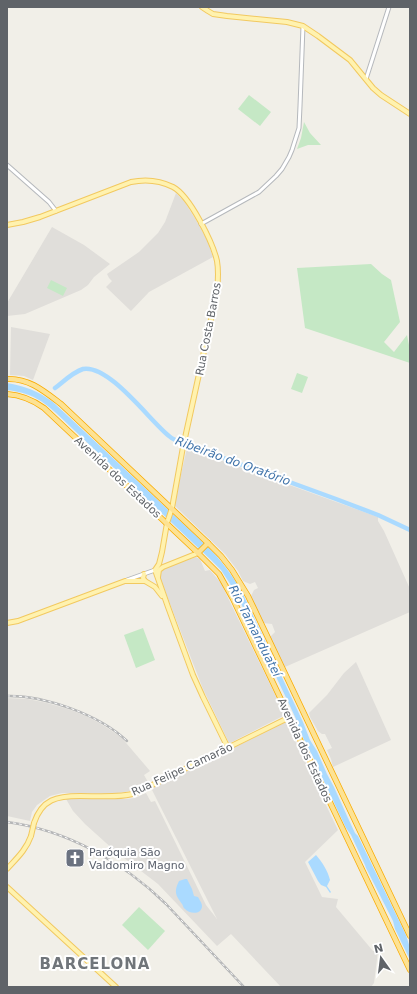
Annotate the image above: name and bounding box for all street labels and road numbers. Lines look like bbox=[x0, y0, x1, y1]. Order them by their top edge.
street label: Rua Costa Barros bbox=[193, 281, 224, 377]
street label: Avenida dos Estados bbox=[72, 434, 164, 521]
street label: Avenida dos Estados bbox=[275, 696, 335, 805]
street label: Rua Felipe Camarão bbox=[130, 740, 235, 799]

